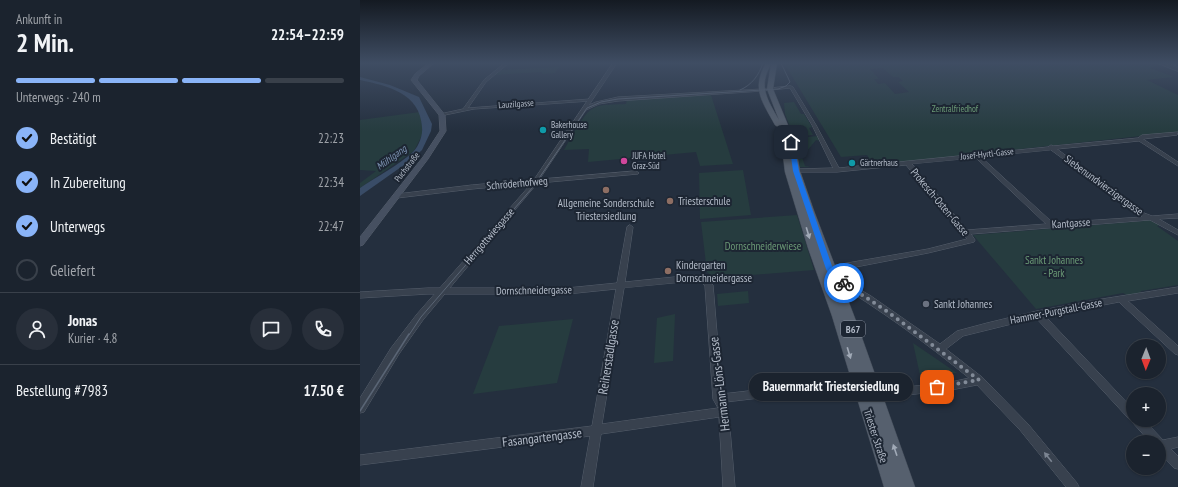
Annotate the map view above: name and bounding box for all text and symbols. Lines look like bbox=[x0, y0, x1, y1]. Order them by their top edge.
text: Ankunft in bbox=[16, 11, 62, 28]
text: 22:54–22:59 bbox=[271, 25, 344, 44]
text: 2 Min. bbox=[16, 26, 74, 59]
text: Unterwegs · 240 m bbox=[16, 89, 101, 106]
street label: Lauzilgasse bbox=[498, 97, 534, 110]
park label: Zentralfriedhof bbox=[932, 103, 979, 114]
place label: Bakerhouse Gallery bbox=[551, 119, 587, 140]
marker: Bakerhouse Gallery bbox=[538, 125, 548, 135]
pin bbox=[774, 125, 808, 159]
icon: check bbox=[16, 127, 38, 149]
text: Bestätigt bbox=[50, 129, 96, 148]
text: 22:23 bbox=[318, 130, 344, 147]
icon: home bbox=[780, 131, 802, 153]
water label: Mühlgang bbox=[374, 142, 410, 173]
street label: Josef-Hyrtl-Gasse bbox=[959, 145, 1014, 162]
street label: Puchstraße bbox=[392, 149, 422, 184]
place label: JUFA Hotel Graz-Süd bbox=[631, 150, 666, 171]
street label: Siebenundvierzigergasse bbox=[1062, 152, 1147, 219]
marker: JUFA Hotel Graz-Süd bbox=[619, 156, 629, 166]
place label: Gärtnerhaus bbox=[860, 157, 898, 168]
marker: Gärtnerhaus bbox=[847, 158, 857, 168]
street label: Prokesch-Osten-Gasse bbox=[908, 165, 973, 239]
icon: check bbox=[16, 171, 38, 193]
text: In Zubereitung bbox=[50, 173, 126, 192]
street label: Schröderhofweg bbox=[486, 173, 548, 193]
text: 22:34 bbox=[318, 174, 344, 191]
marker: Allgemeine Sonderschule Triestersiedlung bbox=[601, 185, 611, 195]
place label: Triesterschule bbox=[678, 194, 731, 208]
place label: Allgemeine Sonderschule Triestersiedlung bbox=[558, 196, 655, 223]
marker: Triesterschule bbox=[665, 196, 675, 206]
street label: Herrgottwiesgasse bbox=[461, 205, 518, 267]
icon: check bbox=[16, 215, 38, 237]
street label: Kantgasse bbox=[1051, 215, 1091, 231]
text: Unterwegs bbox=[50, 217, 105, 236]
text: 22:47 bbox=[318, 218, 344, 235]
one-way arrow bbox=[805, 227, 811, 239]
park label: Dornschneiderwiese bbox=[725, 239, 802, 253]
park label: Sankt Johannes - Park bbox=[1025, 253, 1083, 280]
place label: Kindergarten Dornschneidergasse bbox=[676, 258, 753, 285]
text: Geliefert bbox=[50, 261, 95, 280]
courier bbox=[824, 263, 864, 303]
marker: Kindergarten Dornschneidergasse bbox=[663, 266, 673, 276]
icon: bike bbox=[833, 272, 855, 294]
street label: Dornschneidergasse bbox=[496, 282, 573, 298]
street label: Hammer-Purgstall-Gasse bbox=[1009, 295, 1104, 327]
place label: Sankt Johannes bbox=[934, 297, 992, 311]
marker: Sankt Johannes bbox=[921, 299, 931, 309]
button: person bbox=[16, 308, 58, 350]
button: chat bbox=[250, 308, 292, 350]
button: phone bbox=[302, 308, 344, 350]
text: Jonas bbox=[68, 311, 97, 330]
street label: Reiherstadlgasse bbox=[594, 319, 623, 396]
road number: B67 bbox=[841, 321, 865, 337]
text: Kurier · 4.8 bbox=[68, 330, 117, 347]
street label: Hermann-Löns-Gasse bbox=[705, 336, 734, 432]
north arrow bbox=[1126, 339, 1166, 379]
map controls bbox=[1126, 339, 1166, 475]
one-way arrow bbox=[847, 348, 853, 360]
pin bbox=[920, 370, 954, 404]
callout: Bauernmarkt Triestersiedlung bbox=[749, 373, 913, 401]
icon: bag bbox=[926, 376, 948, 398]
text: Bauernmarkt Triestersiedlung bbox=[763, 378, 899, 395]
text: Bestellung #7983 bbox=[16, 381, 108, 400]
text: 17.50 € bbox=[303, 381, 344, 400]
button: + bbox=[1126, 387, 1166, 427]
street label: Triester Straße bbox=[861, 407, 891, 465]
street label: Fasangartengasse bbox=[501, 424, 583, 451]
button: − bbox=[1126, 435, 1166, 475]
one-way arrow bbox=[891, 444, 897, 456]
one-way arrow bbox=[1044, 451, 1053, 462]

